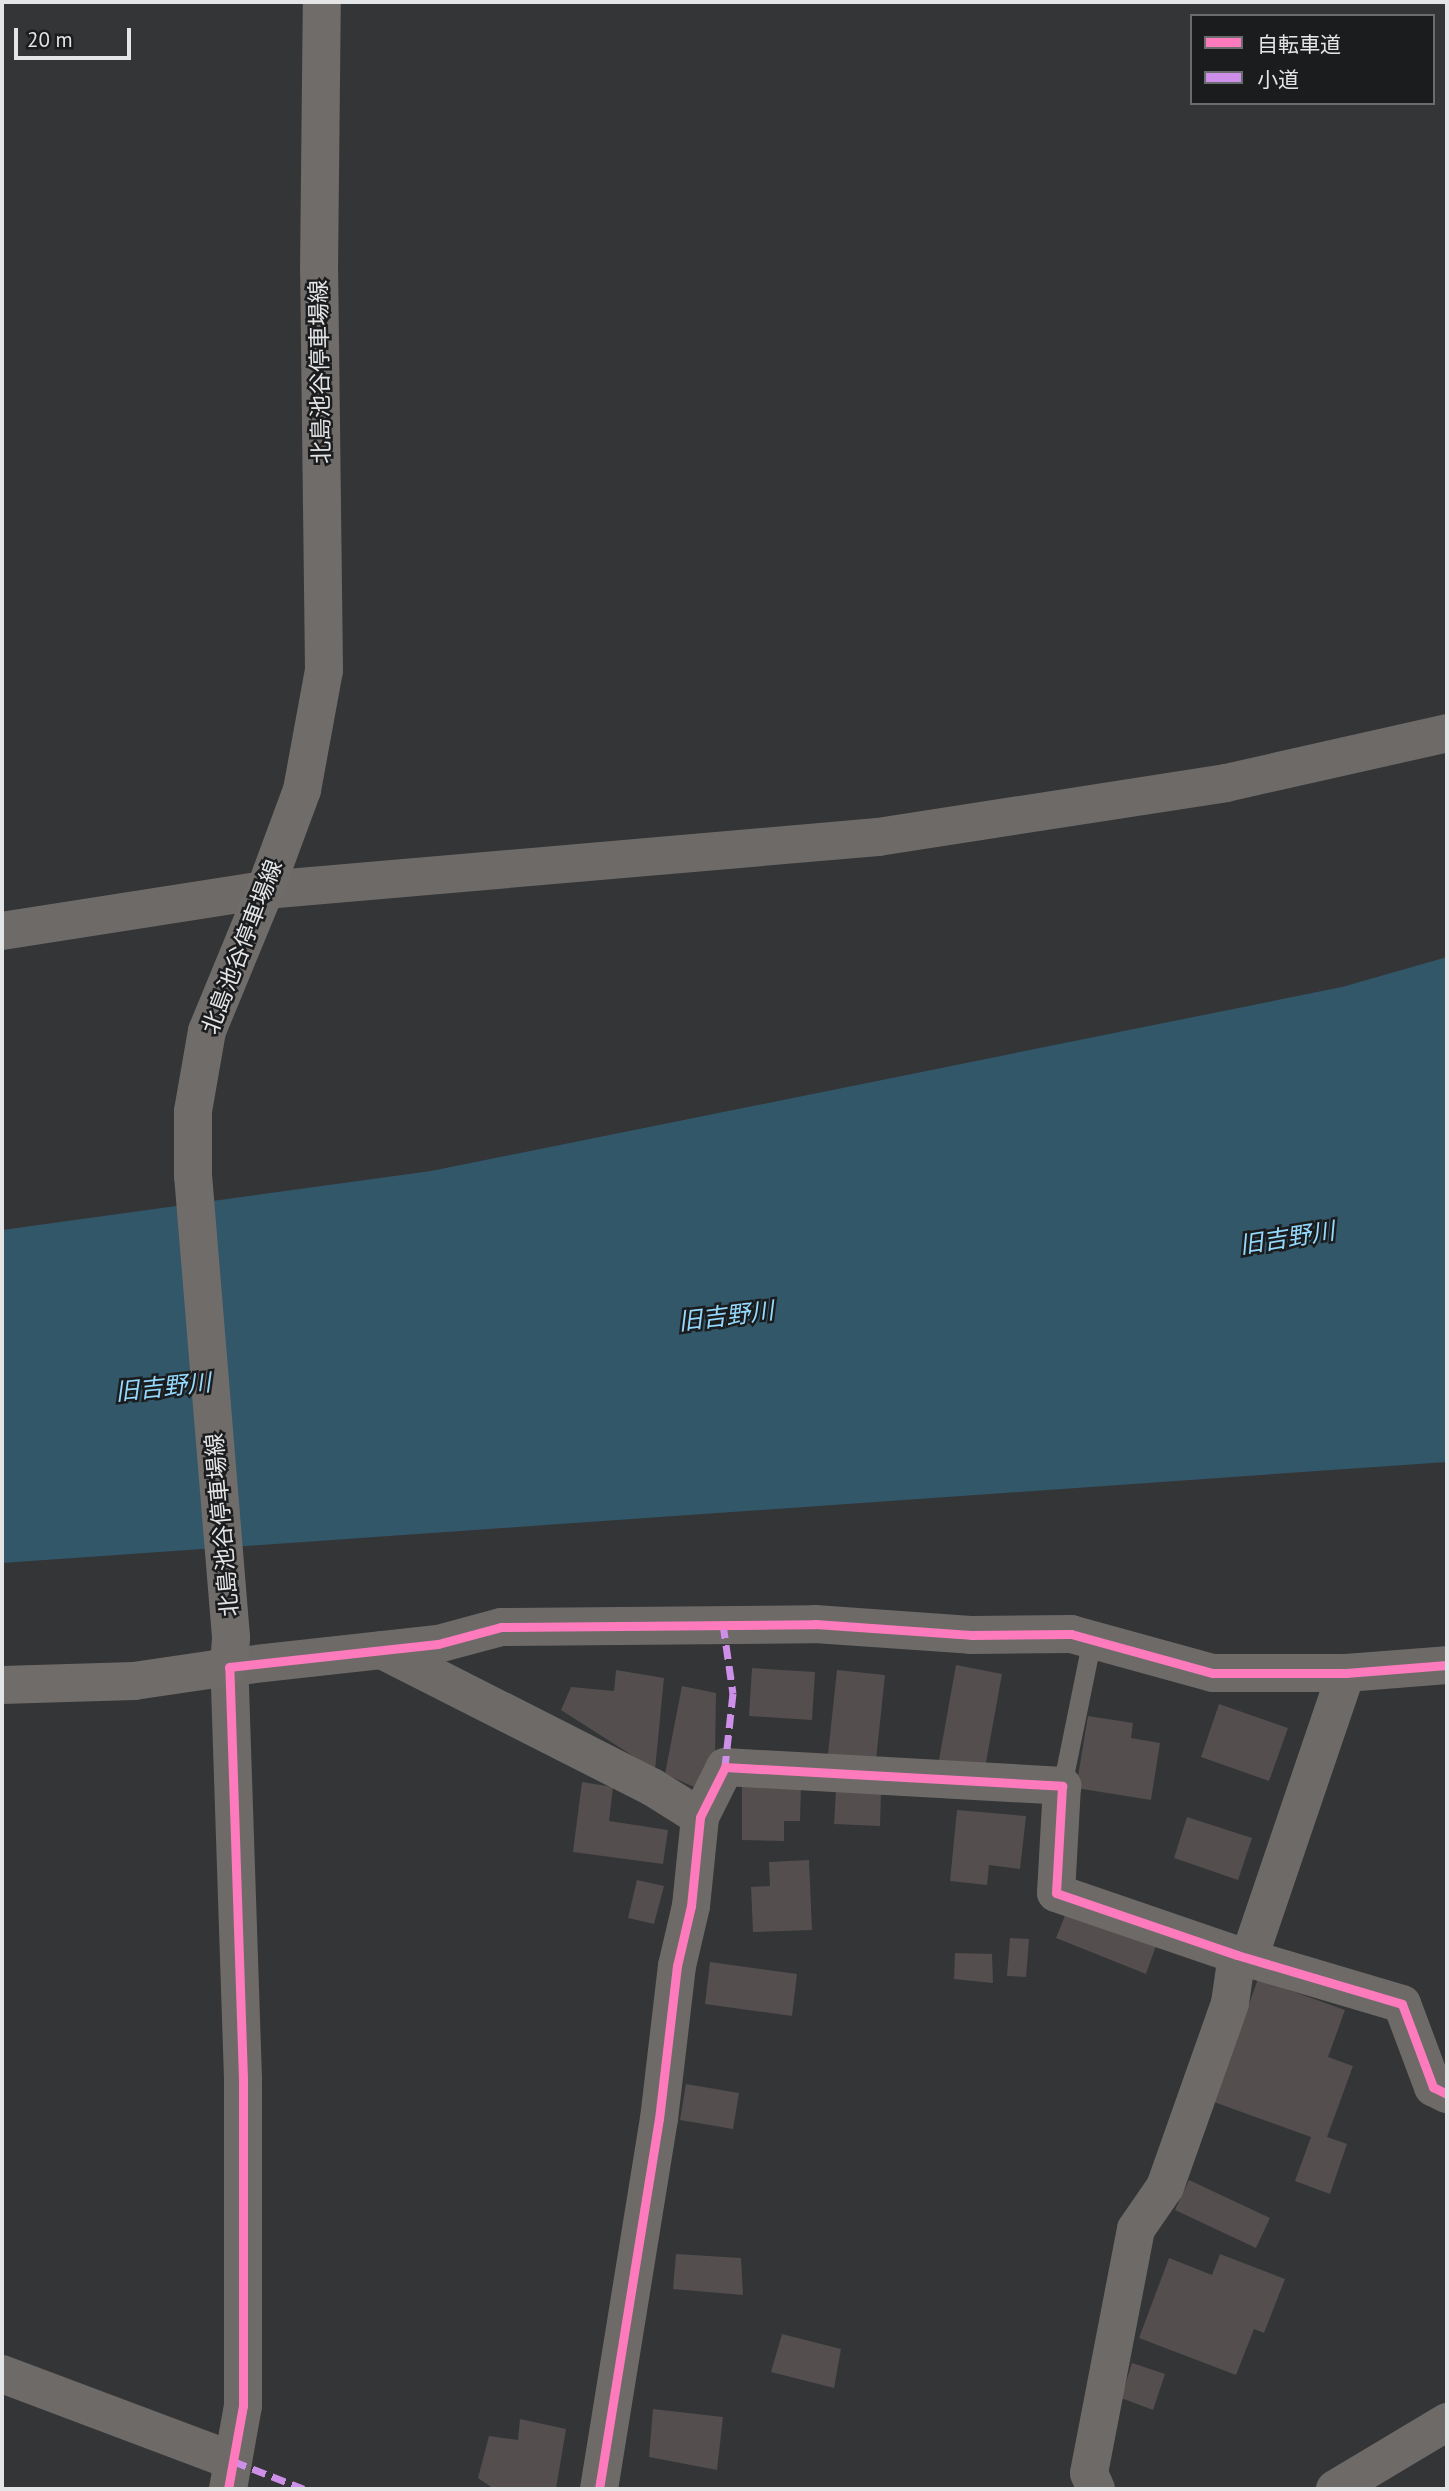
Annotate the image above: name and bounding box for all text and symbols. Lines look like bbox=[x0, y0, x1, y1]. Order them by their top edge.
scale bar bbox=[18, 14, 135, 58]
legend bbox=[1190, 14, 1435, 105]
text: 20 m bbox=[27, 26, 73, 53]
text: 自転車道 bbox=[1257, 31, 1341, 58]
text: 小道 bbox=[1257, 66, 1299, 93]
street label: 北島池谷停車場線 bbox=[305, 280, 335, 464]
street label: 北島池谷停車場線 bbox=[196, 856, 288, 1038]
water label: 旧吉野川 bbox=[1237, 1216, 1337, 1260]
water label: 旧吉野川 bbox=[677, 1296, 775, 1336]
water label: 旧吉野川 bbox=[114, 1368, 212, 1406]
street label: 北島池谷停車場線 bbox=[200, 1432, 244, 1618]

